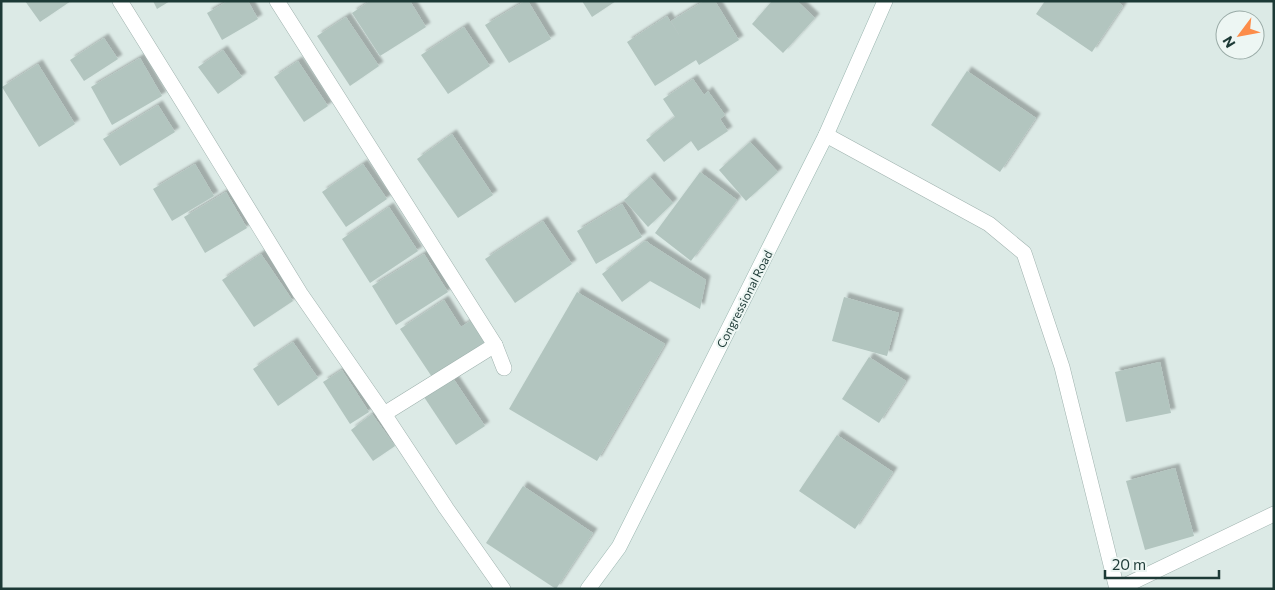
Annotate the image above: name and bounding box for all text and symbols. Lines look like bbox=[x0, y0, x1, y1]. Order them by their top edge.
north arrow bbox=[1215, 10, 1265, 60]
text: N bbox=[1219, 33, 1239, 51]
street label: Congressional Road bbox=[713, 248, 775, 350]
scale bar bbox=[1105, 548, 1219, 580]
text: 20 m bbox=[1112, 555, 1146, 573]

